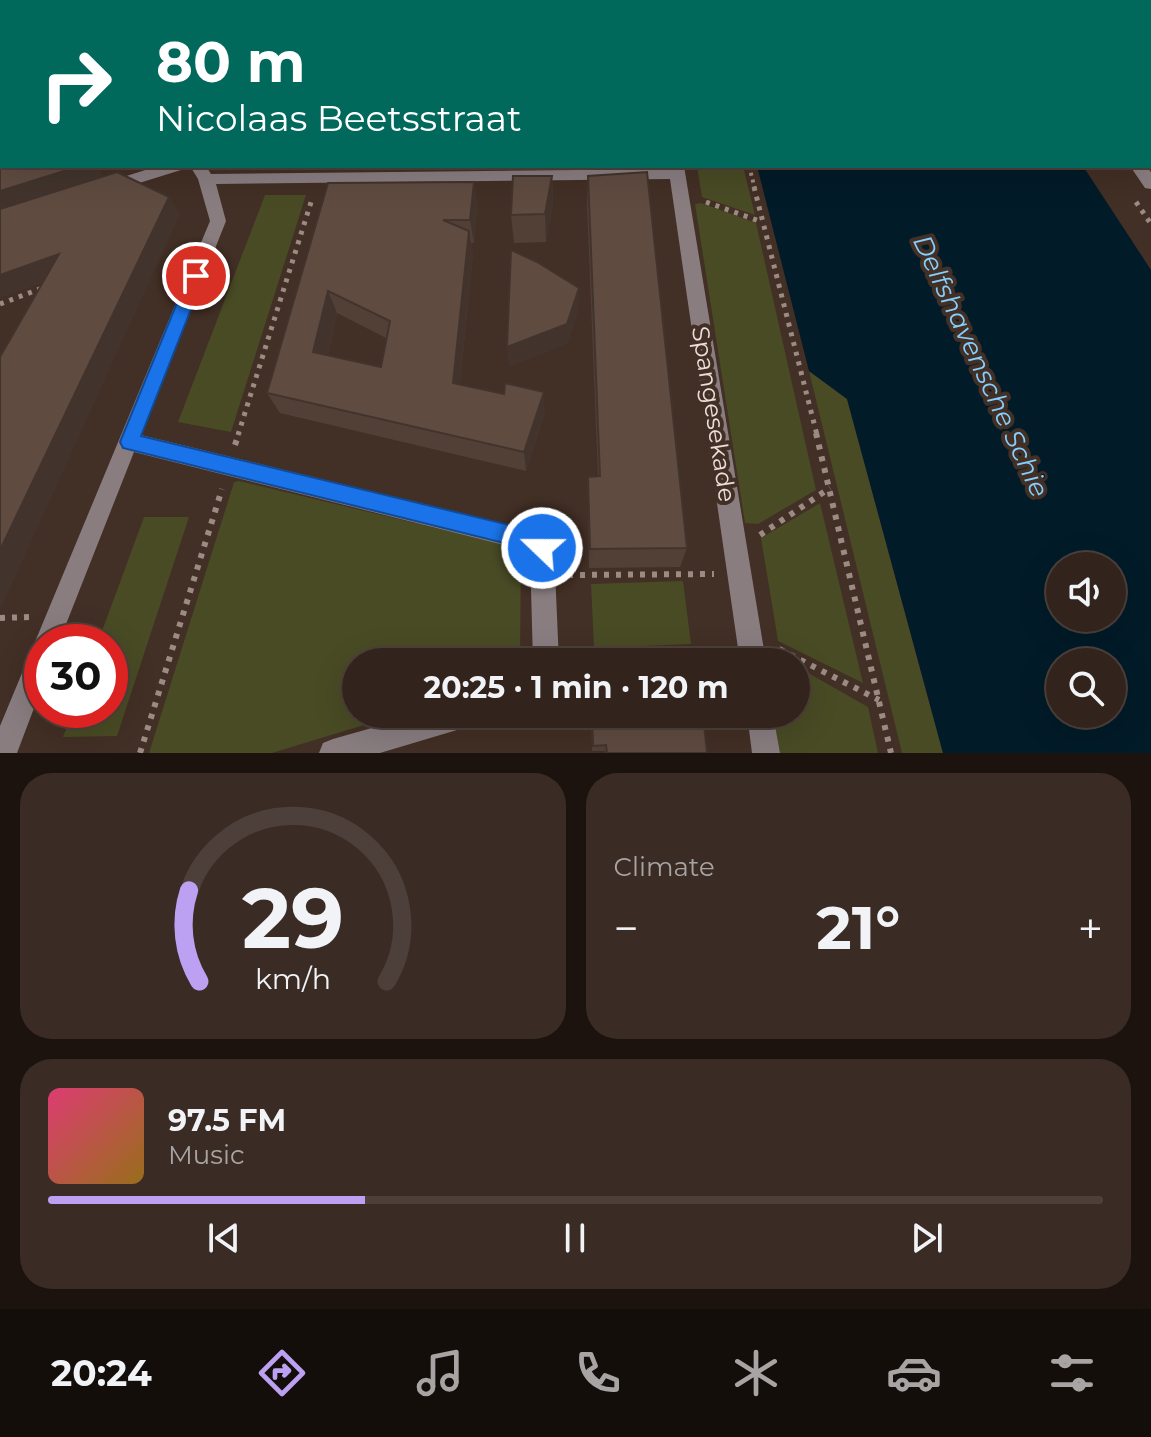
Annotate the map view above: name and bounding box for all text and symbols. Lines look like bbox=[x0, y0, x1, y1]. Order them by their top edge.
text: 80 m bbox=[156, 28, 306, 96]
icon: right bbox=[24, 32, 128, 136]
text: Nicolaas Beetsstraat bbox=[156, 96, 522, 140]
water label: Delfshavensche Schie bbox=[906, 230, 1056, 502]
pin bbox=[162, 242, 230, 310]
icon: arrive bbox=[174, 254, 218, 298]
street label: Spangesekade bbox=[686, 324, 742, 504]
position arrow bbox=[500, 506, 584, 590]
map controls bbox=[1046, 552, 1126, 728]
button: sound bbox=[1046, 552, 1126, 632]
speed limit sign: 30 bbox=[24, 624, 128, 728]
button: search bbox=[1046, 648, 1126, 728]
text: 20:25 · 1 min · 120 m bbox=[424, 669, 728, 706]
text: Climate bbox=[614, 851, 715, 883]
text: 29 bbox=[242, 867, 344, 969]
text: 21° bbox=[816, 891, 900, 964]
text: − bbox=[614, 901, 639, 955]
text: + bbox=[1078, 901, 1103, 955]
text: km/h bbox=[255, 961, 331, 996]
text: 97.5 FM bbox=[168, 1102, 286, 1139]
text: Music bbox=[168, 1139, 245, 1171]
icon: previous bbox=[202, 1216, 246, 1260]
icon: pause bbox=[553, 1216, 597, 1260]
icon: next bbox=[905, 1216, 949, 1260]
icon: directions bbox=[254, 1345, 310, 1401]
icon: music bbox=[412, 1345, 468, 1401]
icon: phone bbox=[570, 1345, 626, 1401]
icon: climate bbox=[728, 1345, 784, 1401]
icon: car bbox=[886, 1345, 942, 1401]
icon: filters bbox=[1044, 1345, 1100, 1401]
text: 20:24 bbox=[51, 1351, 152, 1395]

